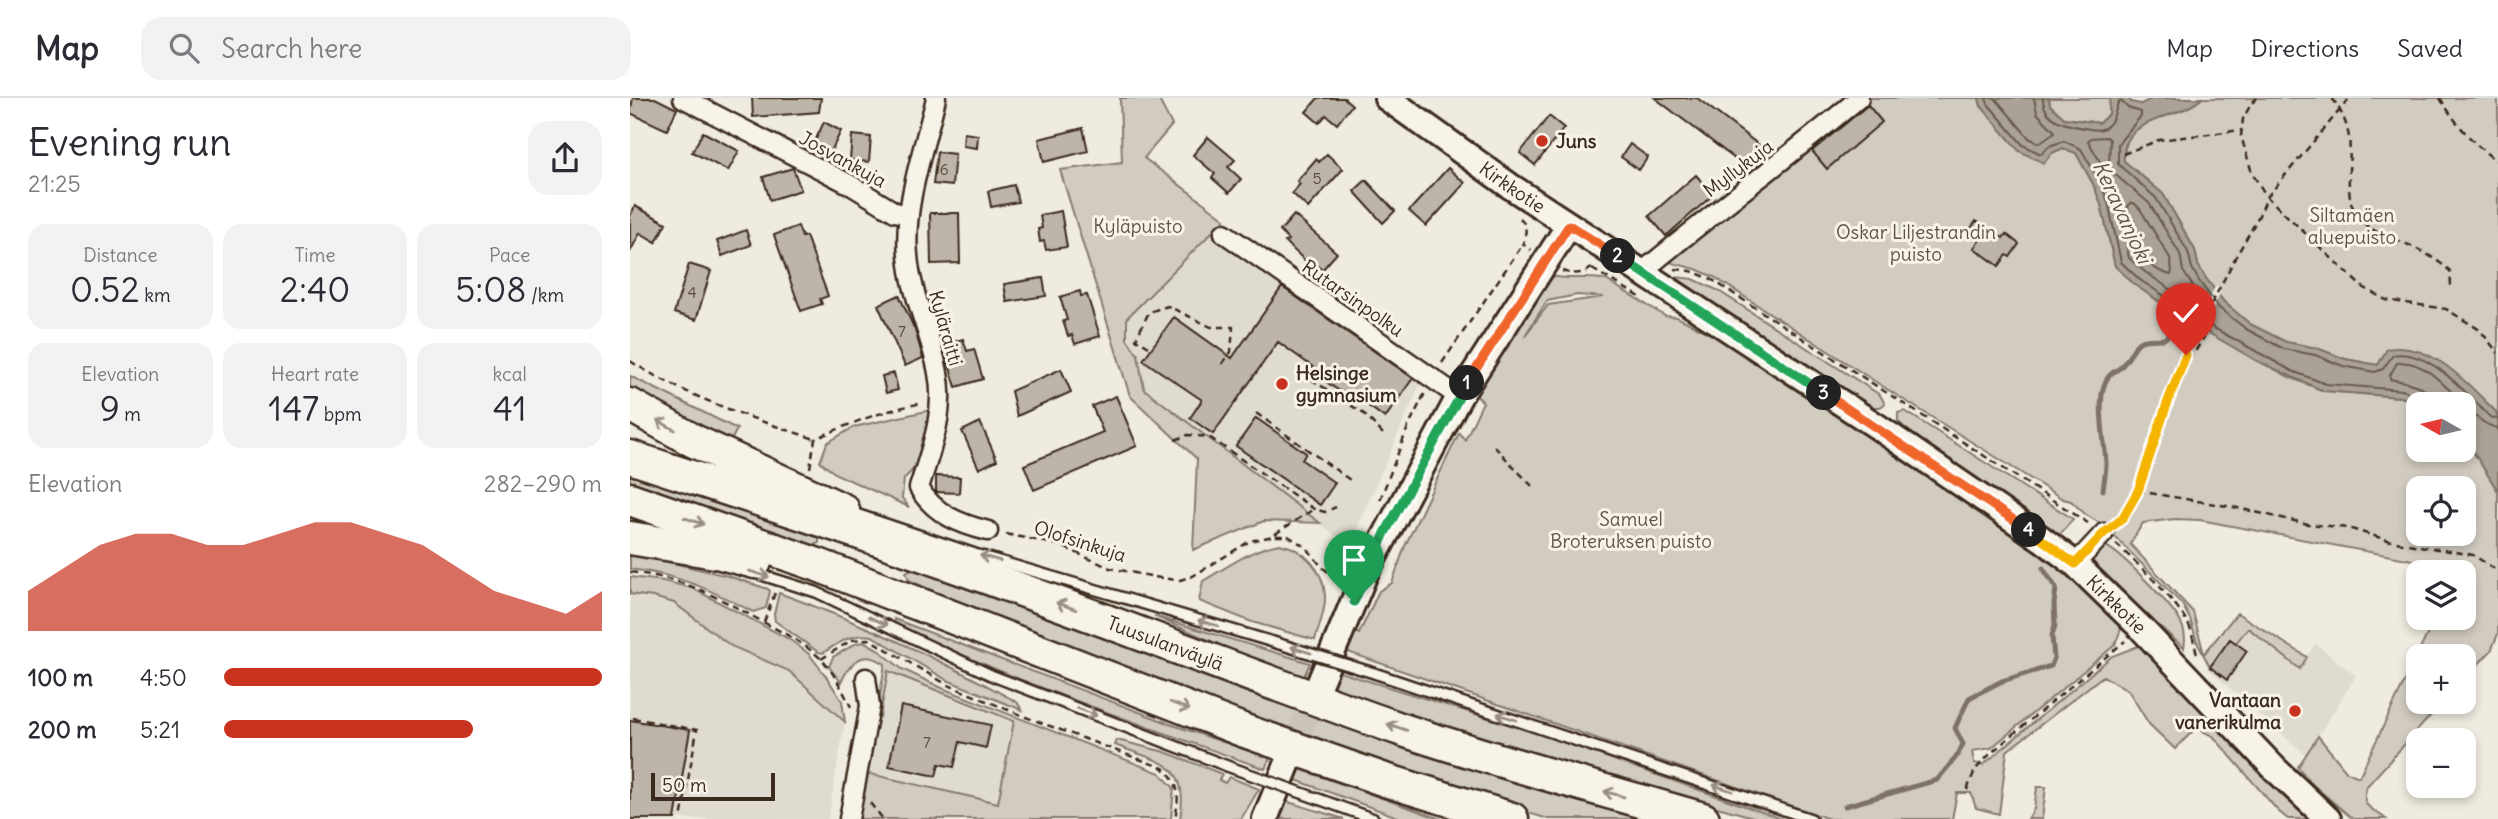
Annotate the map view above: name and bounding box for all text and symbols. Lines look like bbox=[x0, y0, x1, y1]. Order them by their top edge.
search box bbox=[141, 17, 631, 80]
text: Map bbox=[35, 27, 99, 69]
icon: search bbox=[165, 29, 203, 67]
text: Search here bbox=[221, 32, 362, 65]
text: Map bbox=[2166, 33, 2213, 63]
text: Directions bbox=[2251, 33, 2359, 63]
text: Saved bbox=[2397, 33, 2463, 63]
text: Evening run bbox=[28, 119, 231, 166]
button: share bbox=[528, 121, 602, 195]
street label: Josvankuja bbox=[795, 125, 891, 193]
place label: Juns bbox=[1556, 129, 1597, 153]
marker: Juns bbox=[1534, 133, 1550, 149]
street label: Myllykuja bbox=[1698, 134, 1778, 202]
street label: Kirkkotie bbox=[1475, 156, 1550, 218]
water label: Keravanjoki bbox=[2087, 156, 2159, 270]
house number: 6 bbox=[939, 159, 949, 179]
house number: 5 bbox=[1312, 168, 1322, 188]
text: 21:25 bbox=[28, 169, 81, 198]
park label: Siltamäen aluepuisto bbox=[2308, 203, 2396, 249]
park label: Kyläpuisto bbox=[1093, 214, 1183, 238]
park label: Oskar Liljestrandin puisto bbox=[1836, 220, 1996, 266]
pin: 2 bbox=[1600, 238, 1636, 274]
text: Distance bbox=[83, 243, 157, 267]
text: Time bbox=[294, 243, 336, 267]
text: Pace bbox=[489, 243, 530, 267]
text: 2 bbox=[1612, 243, 1623, 267]
street label: Rutarsinpolku bbox=[1298, 254, 1408, 342]
text: 0.52 bbox=[70, 267, 140, 311]
text: 2:40 bbox=[280, 267, 350, 311]
text: 5:08 bbox=[455, 267, 526, 311]
house number: 4 bbox=[687, 282, 697, 302]
text: km bbox=[140, 283, 171, 307]
text: /km bbox=[526, 283, 564, 307]
pin bbox=[2156, 283, 2216, 355]
street label: Kyläraitti bbox=[924, 288, 968, 368]
icon: check bbox=[2167, 294, 2205, 332]
house number: 7 bbox=[898, 321, 906, 341]
place label: Helsinge gymnasium bbox=[1296, 361, 1397, 407]
text: Elevation bbox=[81, 362, 159, 386]
text: Heart rate bbox=[271, 362, 359, 386]
text: kcal bbox=[493, 362, 527, 386]
pin: 1 bbox=[1450, 366, 1484, 400]
text: 1 bbox=[1463, 370, 1470, 394]
marker: Helsinge gymnasium bbox=[1274, 376, 1290, 392]
pin: 3 bbox=[1806, 376, 1842, 410]
text: 3 bbox=[1818, 380, 1829, 404]
text: 9 bbox=[100, 386, 120, 430]
text: 147 bbox=[268, 386, 319, 430]
text: 41 bbox=[493, 386, 527, 430]
north arrow bbox=[2406, 392, 2476, 462]
map controls bbox=[2406, 392, 2476, 798]
text: m bbox=[120, 402, 141, 426]
text: bpm bbox=[319, 402, 362, 426]
one-way arrow bbox=[656, 418, 677, 431]
text: Elevation bbox=[28, 469, 122, 498]
text: 282–290 m bbox=[484, 469, 602, 498]
button: locate bbox=[2406, 476, 2476, 546]
park label: Samuel Broteruksen puisto bbox=[1550, 507, 1712, 553]
pin: 4 bbox=[2012, 512, 2046, 548]
street label: Olofsinkuja bbox=[1031, 515, 1129, 567]
one-way arrow bbox=[683, 516, 705, 528]
text: 4 bbox=[2023, 517, 2034, 541]
pin bbox=[1324, 530, 1384, 602]
icon: arrive bbox=[1335, 541, 1373, 579]
one-way arrow bbox=[979, 551, 1001, 564]
button: layers bbox=[2406, 560, 2476, 630]
one-way arrow bbox=[747, 569, 769, 582]
street label: Kirkkotie bbox=[2081, 570, 2152, 639]
one-way arrow bbox=[1056, 599, 1078, 611]
street label: Tuusulanväylä bbox=[1104, 611, 1227, 676]
one-way arrow bbox=[867, 615, 888, 629]
one-way arrow bbox=[1197, 615, 1219, 628]
one-way arrow bbox=[1290, 643, 1312, 656]
button: + bbox=[2406, 644, 2476, 714]
text: 100 m bbox=[28, 663, 93, 692]
text: 4:50 bbox=[140, 663, 187, 692]
place label: Vantaan vanerikulma bbox=[2175, 688, 2281, 734]
one-way arrow bbox=[1169, 700, 1191, 713]
marker: Vantaan vanerikulma bbox=[2287, 703, 2303, 719]
one-way arrow bbox=[1075, 706, 1097, 719]
one-way arrow bbox=[1496, 710, 1518, 723]
text: 200 m bbox=[28, 715, 97, 744]
text: 5:21 bbox=[140, 715, 180, 744]
one-way arrow bbox=[1386, 720, 1408, 732]
button: − bbox=[2406, 728, 2476, 798]
house number: 7 bbox=[923, 732, 931, 752]
scale bar bbox=[651, 770, 775, 802]
text: 50 m bbox=[662, 773, 707, 797]
one-way arrow bbox=[1712, 781, 1734, 794]
one-way arrow bbox=[1603, 786, 1625, 799]

